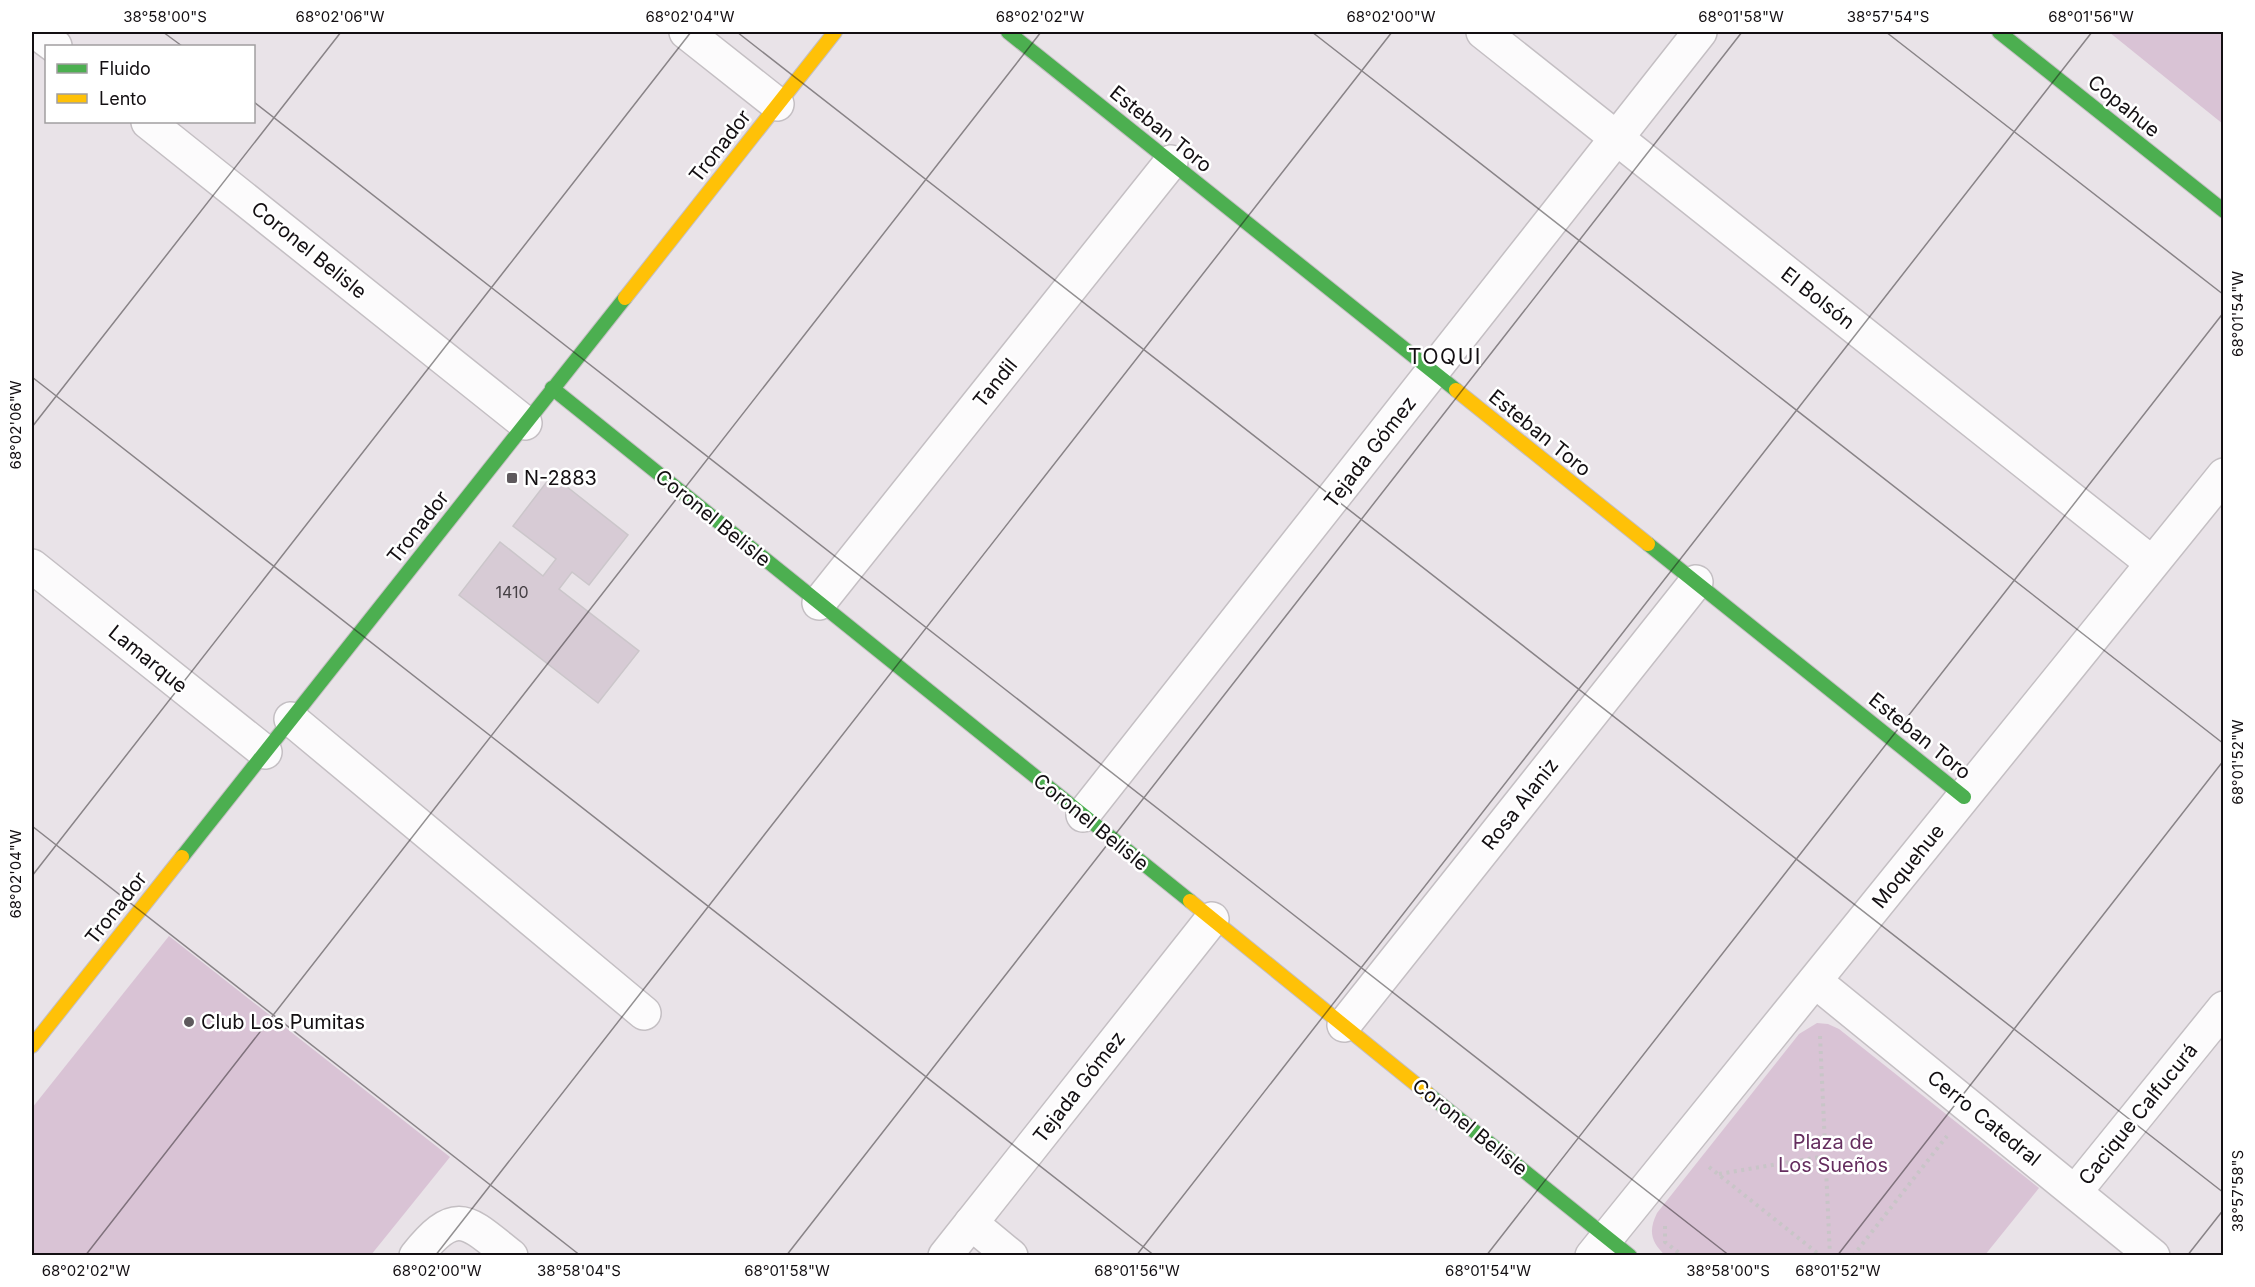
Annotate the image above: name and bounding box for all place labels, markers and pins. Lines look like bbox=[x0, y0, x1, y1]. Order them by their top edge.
place label: N-2883 bbox=[524, 466, 597, 490]
marker: N-2883 bbox=[505, 471, 519, 485]
place label: Club Los Pumitas bbox=[201, 1010, 365, 1034]
marker: Club Los Pumitas bbox=[182, 1015, 196, 1029]

